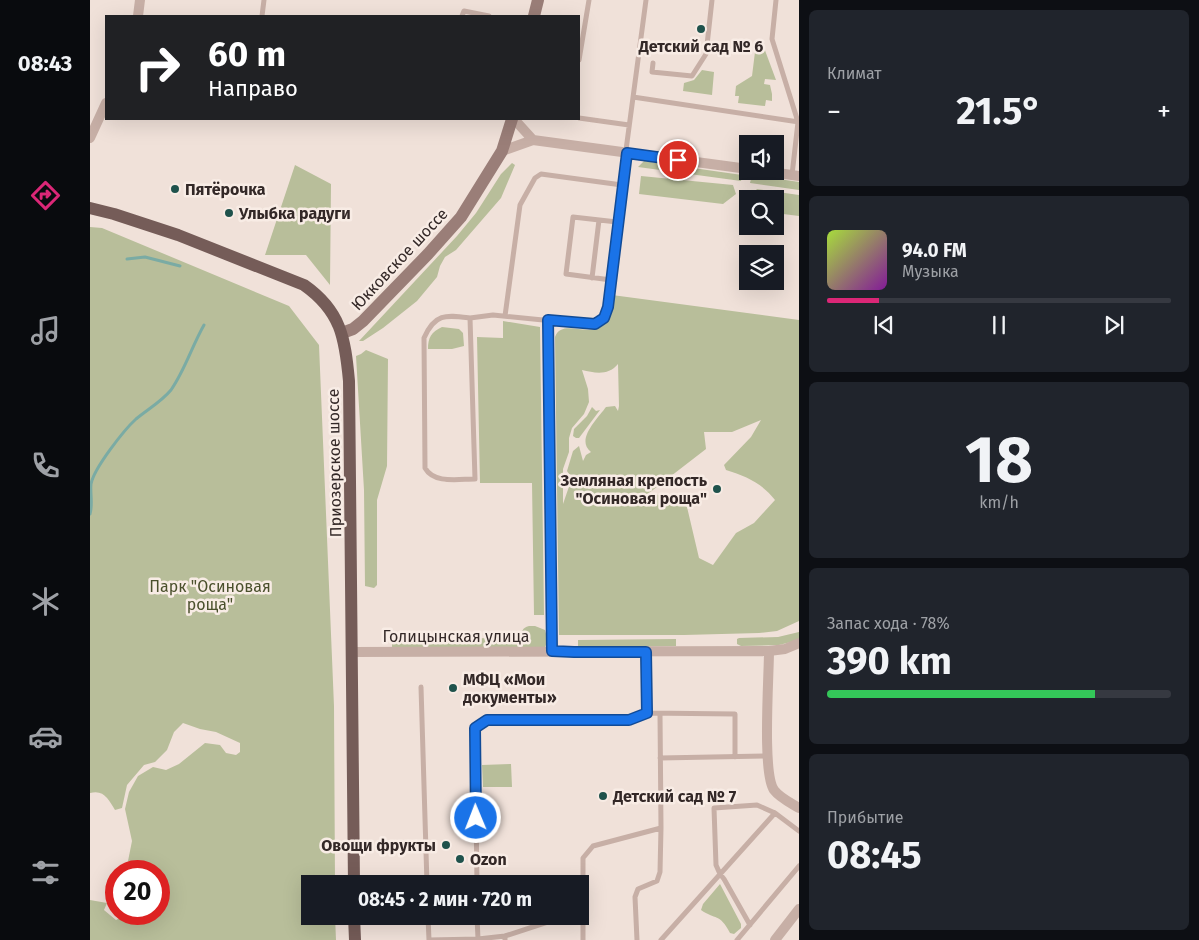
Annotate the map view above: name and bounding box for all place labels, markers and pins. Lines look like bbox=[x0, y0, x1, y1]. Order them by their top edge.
marker: Детский сад № 6 bbox=[695, 23, 707, 35]
place label: Детский сад № 6 bbox=[638, 37, 763, 56]
pin bbox=[657, 139, 699, 181]
place label: Пятёрочка bbox=[185, 180, 266, 199]
marker: Пятёрочка bbox=[169, 183, 181, 195]
place label: Улыбка радуги bbox=[238, 204, 351, 223]
marker: Улыбка радуги bbox=[223, 207, 235, 219]
place label: Земляная крепость "Осиновая роща" bbox=[559, 471, 708, 508]
marker: Земляная крепость "Осиновая роща" bbox=[711, 483, 723, 495]
place label: МФЦ «Мои документы» bbox=[463, 670, 557, 707]
marker: МФЦ «Мои документы» bbox=[447, 682, 459, 694]
place label: Детский сад № 7 bbox=[612, 787, 737, 806]
marker: Детский сад № 7 bbox=[597, 790, 609, 802]
place label: Овощи фрукты bbox=[321, 836, 436, 855]
marker: Овощи фрукты bbox=[440, 839, 452, 851]
place label: Ozon bbox=[470, 850, 507, 869]
marker: Ozon bbox=[454, 853, 466, 865]

